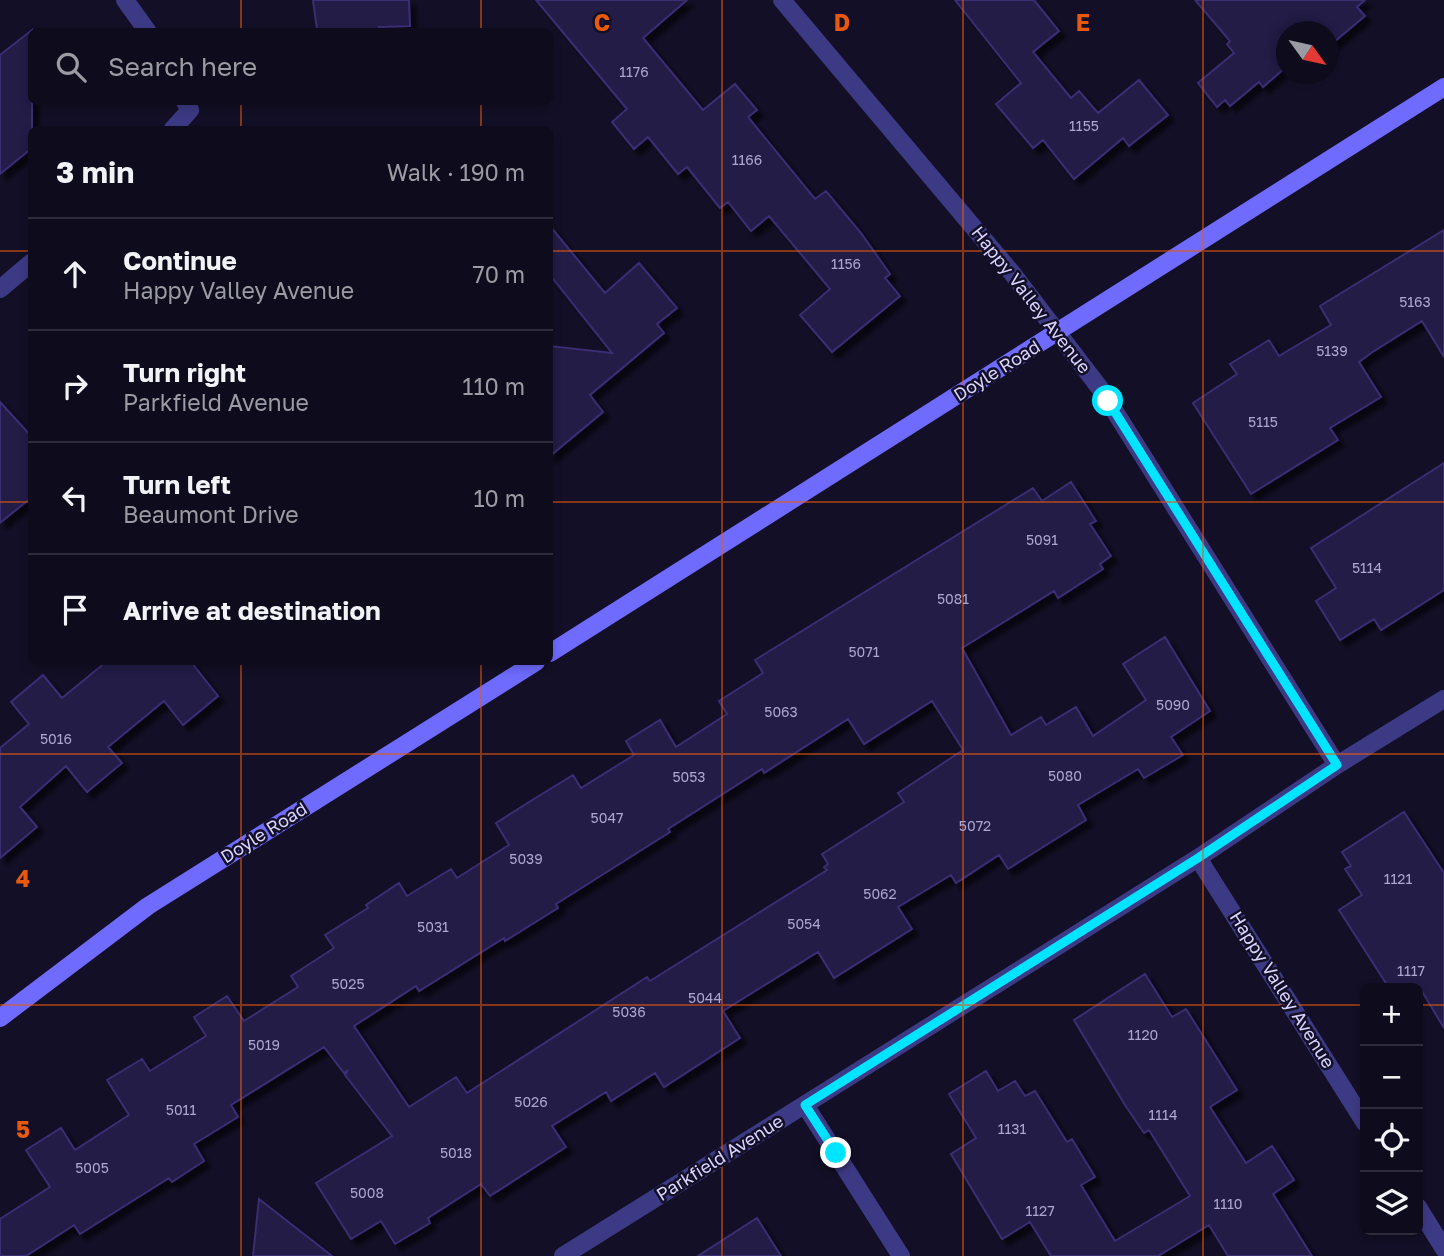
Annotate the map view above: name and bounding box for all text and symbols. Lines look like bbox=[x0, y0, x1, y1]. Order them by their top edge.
text: C bbox=[594, 8, 610, 36]
text: D bbox=[834, 8, 850, 36]
text: E bbox=[1076, 8, 1090, 36]
north arrow bbox=[1276, 21, 1339, 84]
search box bbox=[28, 28, 553, 105]
icon: search bbox=[52, 48, 90, 86]
text: Search here bbox=[108, 51, 257, 82]
house number: 1176 bbox=[619, 63, 649, 80]
house number: 1155 bbox=[1069, 117, 1099, 134]
house number: 1166 bbox=[732, 151, 762, 168]
text: 3 min bbox=[56, 154, 134, 190]
text: Walk · 190 m bbox=[387, 158, 525, 186]
street label: Happy Valley Avenue bbox=[967, 221, 1096, 377]
text: Continue bbox=[123, 245, 237, 276]
icon: ahead bbox=[56, 255, 94, 293]
house number: 1156 bbox=[831, 255, 861, 272]
text: 70 m bbox=[472, 260, 525, 288]
text: Happy Valley Avenue bbox=[123, 276, 354, 304]
house number: 5163 bbox=[1399, 293, 1431, 310]
street label: Doyle Road bbox=[949, 335, 1044, 405]
house number: 5139 bbox=[1316, 342, 1348, 359]
text: Turn right bbox=[123, 357, 246, 388]
icon: right bbox=[56, 367, 94, 405]
text: 110 m bbox=[462, 372, 525, 400]
route start bbox=[1092, 385, 1123, 416]
text: Parkfield Avenue bbox=[123, 388, 309, 416]
house number: 5115 bbox=[1248, 413, 1278, 430]
text: Turn left bbox=[123, 469, 231, 500]
icon: left bbox=[56, 479, 94, 517]
text: 10 m bbox=[473, 484, 525, 512]
text: Beaumont Drive bbox=[123, 500, 299, 528]
house number: 5091 bbox=[1026, 531, 1058, 548]
house number: 5114 bbox=[1352, 559, 1382, 576]
house number: 5081 bbox=[937, 590, 969, 607]
icon: arrive bbox=[56, 591, 94, 629]
text: Arrive at destination bbox=[123, 595, 381, 626]
house number: 5071 bbox=[848, 643, 880, 660]
house number: 5090 bbox=[1156, 696, 1190, 713]
house number: 5063 bbox=[764, 703, 798, 720]
house number: 5016 bbox=[40, 730, 72, 747]
house number: 5080 bbox=[1048, 767, 1082, 784]
house number: 5053 bbox=[672, 768, 706, 785]
street label: Doyle Road bbox=[216, 797, 311, 867]
house number: 5047 bbox=[591, 809, 623, 826]
house number: 5072 bbox=[959, 817, 991, 834]
house number: 5039 bbox=[509, 850, 543, 867]
text: 4 bbox=[16, 864, 30, 892]
house number: 1121 bbox=[1384, 870, 1412, 887]
house number: 5062 bbox=[863, 885, 897, 902]
street label: Happy Valley Avenue bbox=[1226, 907, 1340, 1072]
house number: 5054 bbox=[787, 915, 821, 932]
house number: 5031 bbox=[417, 918, 449, 935]
house number: 1117 bbox=[1397, 962, 1425, 979]
house number: 5025 bbox=[331, 975, 365, 992]
map controls bbox=[1360, 983, 1423, 1235]
button: + bbox=[1360, 983, 1423, 1046]
house number: 5044 bbox=[688, 989, 722, 1006]
house number: 5036 bbox=[612, 1003, 646, 1020]
house number: 1120 bbox=[1128, 1026, 1158, 1043]
house number: 5019 bbox=[248, 1036, 280, 1053]
button: − bbox=[1360, 1046, 1423, 1109]
house number: 5026 bbox=[514, 1093, 548, 1110]
house number: 5011 bbox=[166, 1101, 196, 1118]
house number: 1114 bbox=[1149, 1106, 1177, 1123]
street label: Parkfield Avenue bbox=[652, 1109, 787, 1205]
button: locate bbox=[1360, 1109, 1423, 1172]
text: 5 bbox=[16, 1115, 30, 1143]
house number: 1131 bbox=[998, 1120, 1026, 1137]
route end bbox=[820, 1137, 851, 1168]
house number: 5018 bbox=[440, 1144, 472, 1161]
house number: 5005 bbox=[75, 1159, 109, 1176]
button: layers bbox=[1360, 1172, 1423, 1235]
house number: 5008 bbox=[350, 1184, 384, 1201]
house number: 1110 bbox=[1213, 1195, 1243, 1212]
house number: 1127 bbox=[1025, 1202, 1055, 1219]

